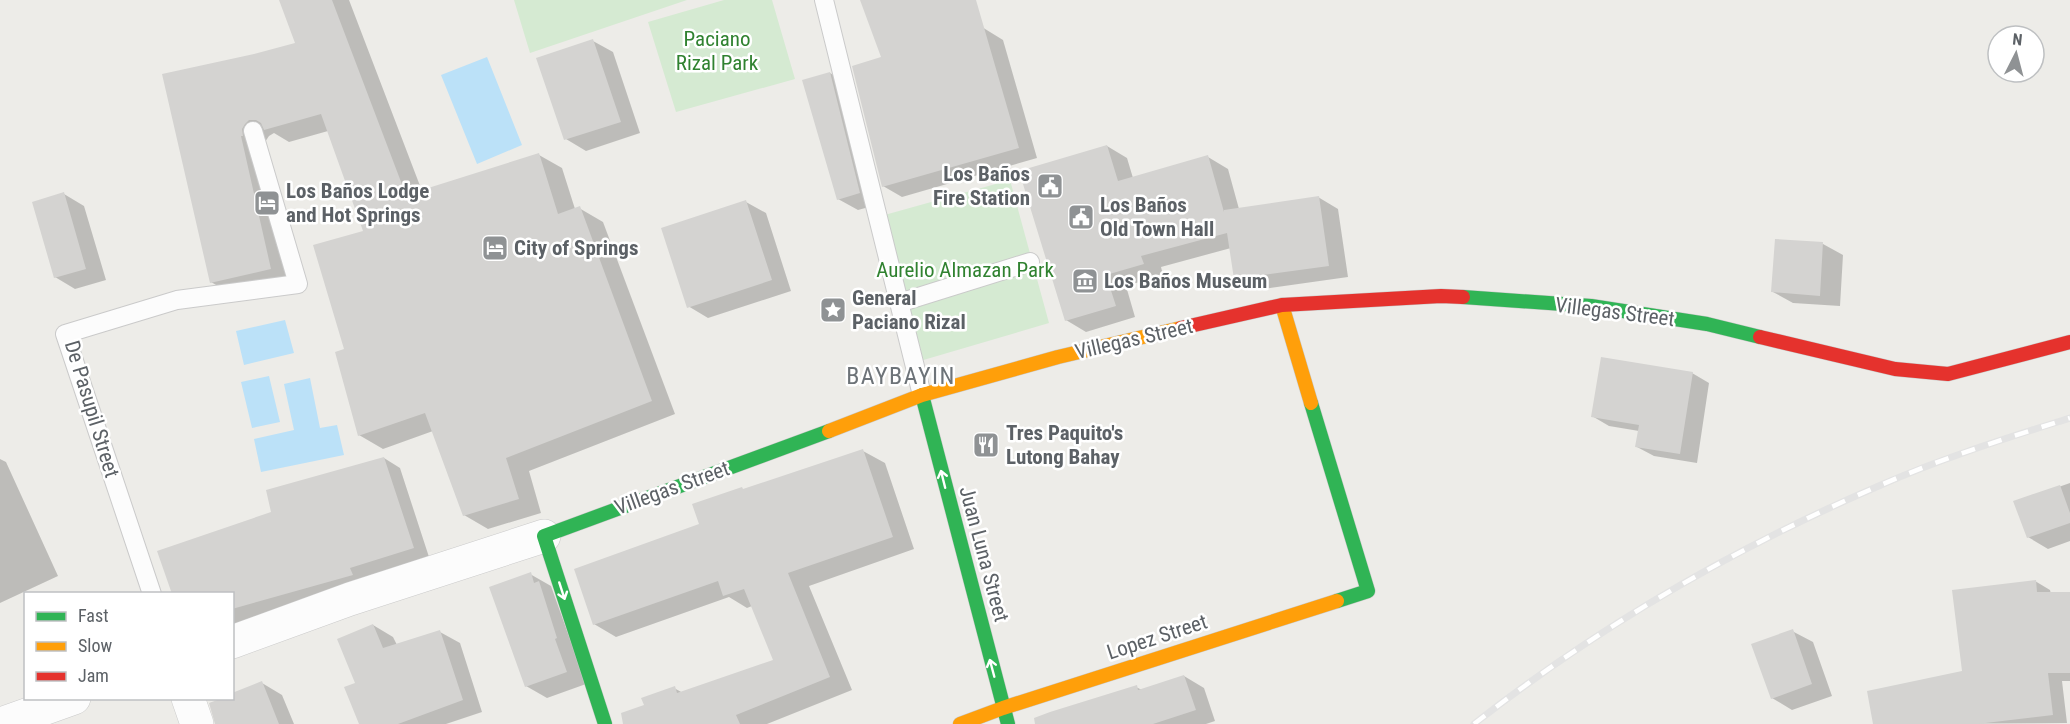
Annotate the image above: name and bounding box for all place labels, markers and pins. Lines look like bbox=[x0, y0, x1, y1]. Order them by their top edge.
place label: Los Baños Fire Station bbox=[933, 162, 1030, 210]
public building icon: Los Baños Fire Station bbox=[1035, 171, 1065, 201]
place label: Los Baños Lodge and Hot Springs bbox=[286, 179, 429, 227]
hotel icon: Los Baños Lodge and Hot Springs bbox=[252, 188, 282, 218]
place label: Los Baños Old Town Hall bbox=[1100, 193, 1214, 241]
public building icon: Los Baños Old Town Hall bbox=[1066, 202, 1096, 232]
hotel icon: City of Springs bbox=[480, 233, 510, 263]
place label: City of Springs bbox=[514, 236, 638, 260]
museum icon: Los Baños Museum bbox=[1070, 266, 1100, 296]
place label: Los Baños Museum bbox=[1104, 269, 1267, 293]
place label: General Paciano Rizal bbox=[852, 286, 966, 334]
place icon: General Paciano Rizal bbox=[818, 295, 848, 325]
place label: Tres Paquito's Lutong Bahay bbox=[1006, 421, 1123, 469]
restaurant icon: Tres Paquito's Lutong Bahay bbox=[971, 430, 1001, 460]

